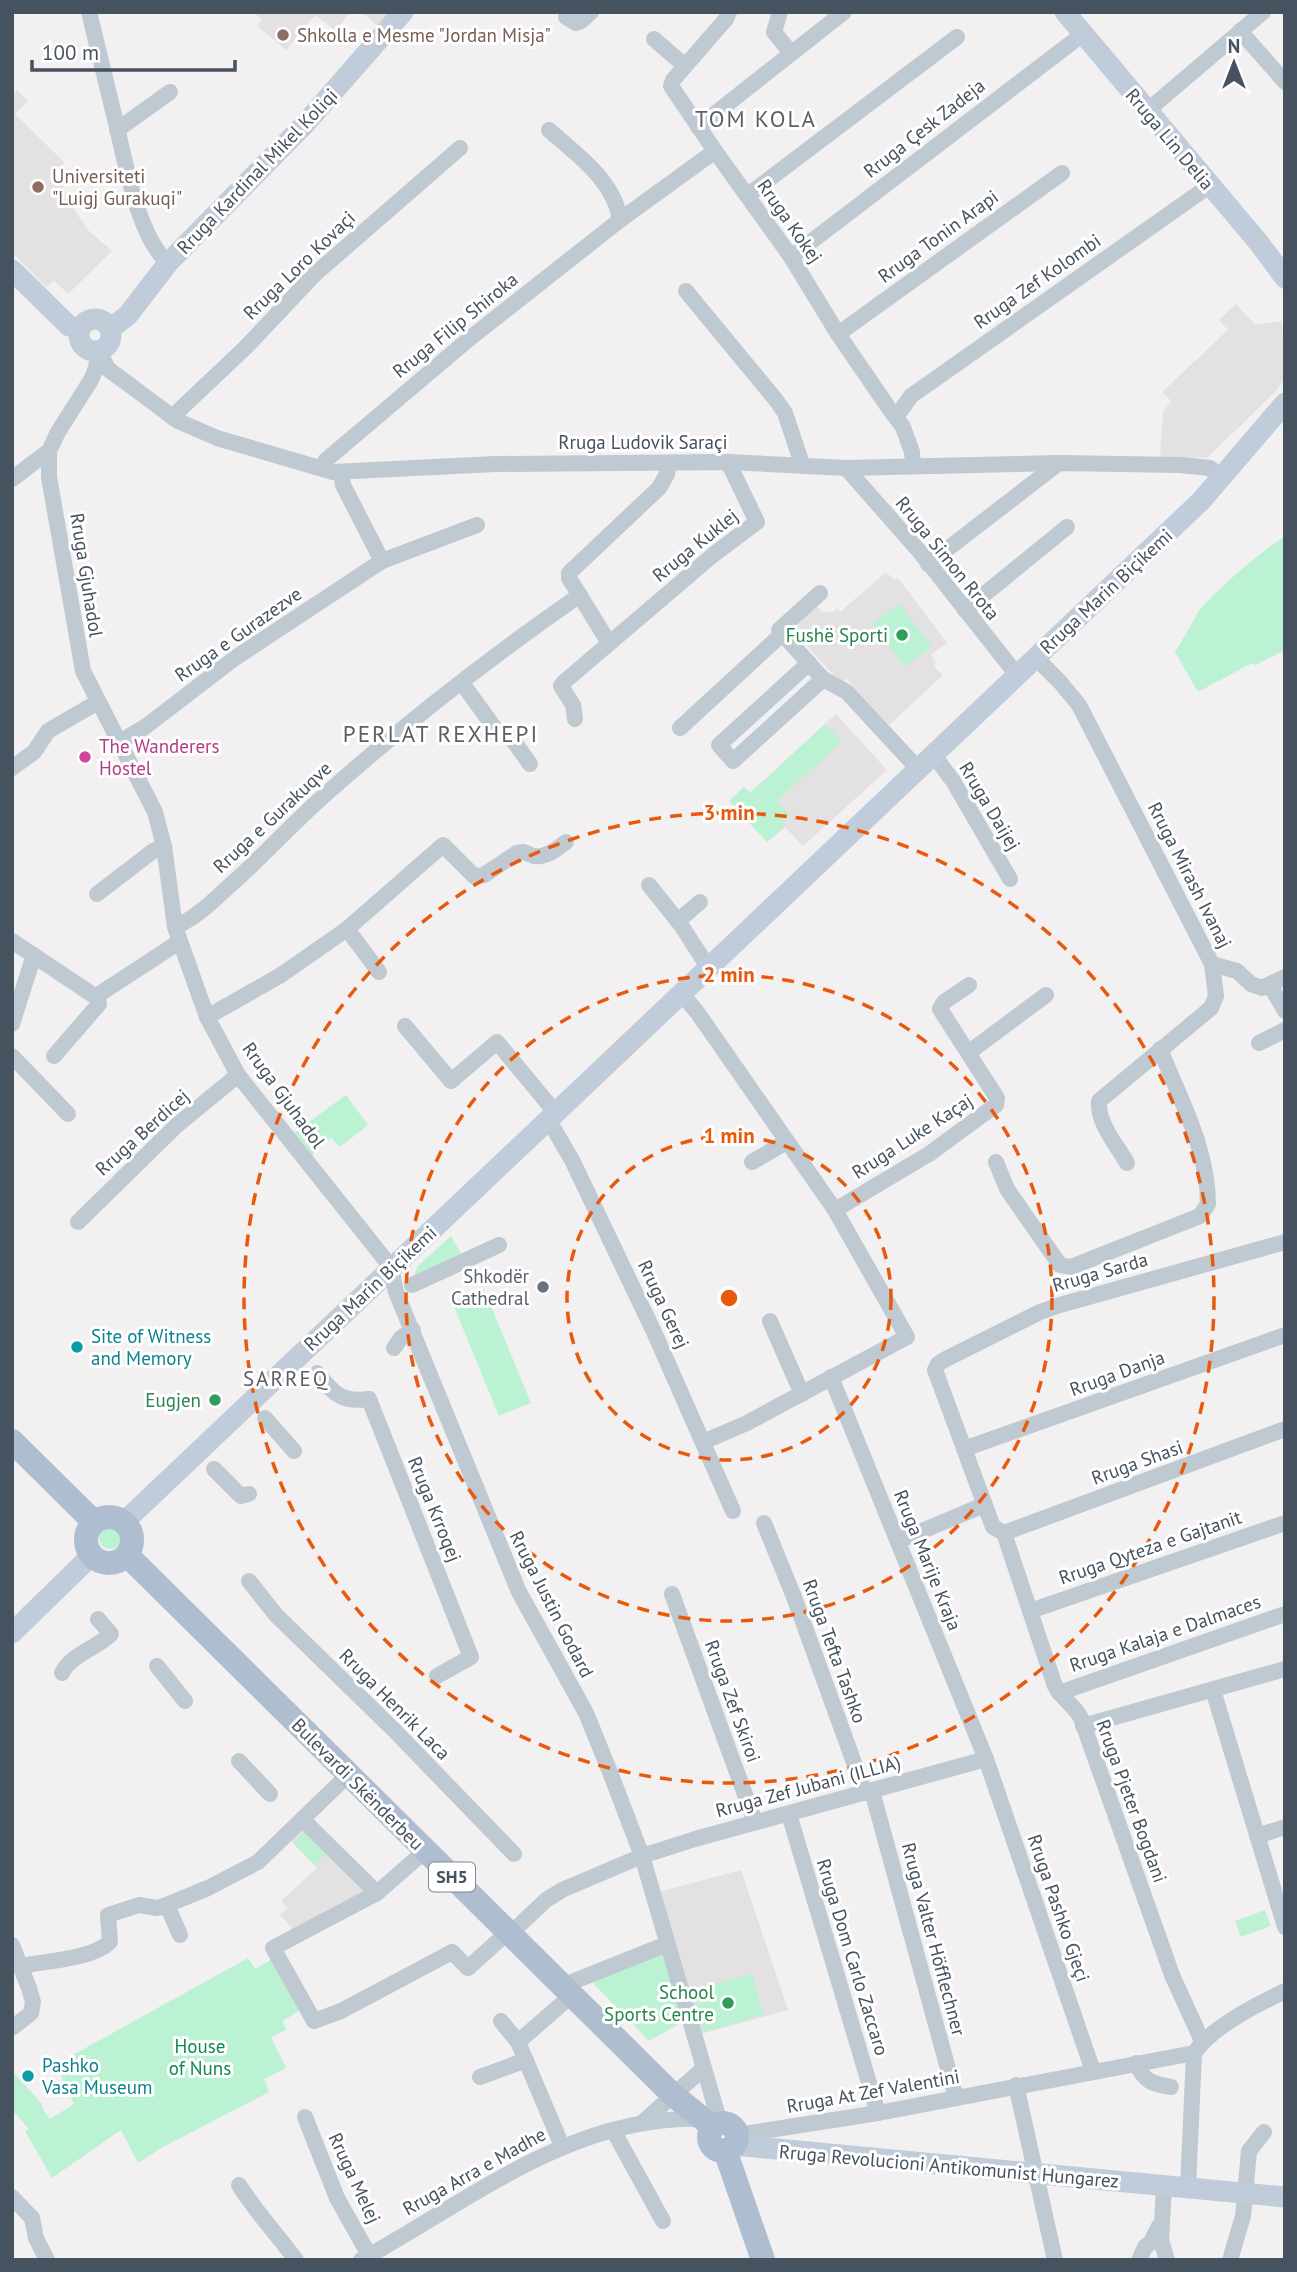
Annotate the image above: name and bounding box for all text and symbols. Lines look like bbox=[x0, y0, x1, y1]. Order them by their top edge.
place label: Shkolla e Mesme "Jordan Misja" bbox=[297, 23, 551, 47]
marker: Shkolla e Mesme "Jordan Misja" bbox=[275, 27, 291, 43]
scale bar bbox=[32, 28, 234, 72]
north arrow bbox=[1199, 28, 1269, 98]
text: N bbox=[1228, 34, 1240, 58]
text: 100 m bbox=[42, 39, 99, 66]
street label: Rruga Çesk Zadeja bbox=[859, 73, 989, 183]
street label: Rruga Kardinal Mikel Koliqi bbox=[172, 83, 342, 259]
street label: Rruga Lin Delia bbox=[1121, 83, 1219, 195]
district label: TOM KOLA bbox=[695, 104, 817, 133]
place label: Universiteti "Luigj Gurakuqi" bbox=[52, 164, 182, 210]
street label: Rruga Kokej bbox=[752, 174, 828, 268]
marker: Universiteti "Luigj Gurakuqi" bbox=[30, 179, 46, 195]
street label: Rruga Tonin Arapi bbox=[873, 184, 1003, 288]
street label: Rruga Loro Kovaçi bbox=[238, 206, 360, 324]
street label: Rruga Zef Kolombi bbox=[969, 228, 1105, 334]
street label: Rruga Filip Shiroka bbox=[388, 267, 522, 383]
street label: Rruga Ludovik Saraçi bbox=[558, 430, 728, 454]
street label: Rruga Simon Rrota bbox=[891, 491, 1005, 625]
street label: Rruga Kuklej bbox=[647, 503, 743, 587]
street label: Rruga Gjuhadol bbox=[65, 511, 109, 639]
street label: Rruga Marin Biçikemi bbox=[1035, 523, 1177, 659]
street label: Rruga e Gurazezve bbox=[170, 581, 306, 687]
place label: Fushë Sporti bbox=[786, 623, 888, 647]
marker: Fushë Sporti bbox=[894, 627, 910, 643]
district label: PERLAT REXHEPI bbox=[343, 719, 539, 748]
place label: The Wanderers Hostel bbox=[99, 734, 220, 780]
marker: The Wanderers Hostel bbox=[77, 749, 93, 765]
street label: Rruga e Gurakuqve bbox=[208, 756, 336, 878]
street label: Rruga Daijej bbox=[954, 757, 1026, 855]
street label: Rruga Mirash Ivanaj bbox=[1143, 798, 1237, 952]
text: 3 min bbox=[703, 799, 755, 826]
text: 2 min bbox=[703, 961, 755, 988]
street label: Rruga Gjuhadol bbox=[237, 1037, 331, 1153]
street label: Rruga Berdicej bbox=[90, 1084, 194, 1180]
street label: Rruga Luke Kaçaj bbox=[847, 1088, 977, 1184]
text: 1 min bbox=[703, 1122, 755, 1149]
street label: Rruga Marin Biçikemi bbox=[299, 1220, 441, 1356]
street label: Rruga Sarda bbox=[1050, 1247, 1150, 1297]
street label: Rruga Gerej bbox=[633, 1256, 695, 1352]
place label: Shkodër Cathedral bbox=[451, 1264, 530, 1310]
marker: Shkodër Cathedral bbox=[535, 1279, 551, 1295]
centre of rings bbox=[717, 1286, 741, 1310]
place label: Site of Witness and Memory bbox=[91, 1324, 211, 1370]
marker: Site of Witness and Memory bbox=[69, 1339, 85, 1355]
street label: Rruga Danja bbox=[1066, 1345, 1168, 1401]
district label: SARREQ bbox=[243, 1365, 329, 1392]
place label: Eugjen bbox=[145, 1388, 201, 1412]
marker: Eugjen bbox=[207, 1392, 223, 1408]
street label: Rruga Shasi bbox=[1088, 1434, 1186, 1490]
street label: Rruga Krroqej bbox=[403, 1453, 467, 1565]
street label: Rruga Marije Kraja bbox=[889, 1486, 967, 1634]
street label: Rruga Qyteza e Gajtanit bbox=[1056, 1504, 1245, 1589]
street label: Rruga Justin Godard bbox=[505, 1527, 599, 1681]
street label: Rruga Tefta Tashko bbox=[798, 1576, 872, 1726]
street label: Rruga Kalaja e Dalmaces bbox=[1066, 1589, 1264, 1677]
street label: Rruga Zef Skiroi bbox=[700, 1637, 766, 1765]
street label: Rruga Henrik Laca bbox=[334, 1643, 456, 1765]
street label: Bulevardi Skënderbeu bbox=[287, 1713, 429, 1855]
street label: Rruga Pjeter Bogdani bbox=[1091, 1716, 1173, 1886]
street label: Rruga Zef Jubani (ILLIA) bbox=[713, 1750, 903, 1822]
street label: Rruga Pashko Gjeçi bbox=[1023, 1831, 1095, 1985]
street label: Rruga Valter Höfflechner bbox=[897, 1840, 971, 2039]
street label: Rruga Dom Carlo Zaccaro bbox=[812, 1856, 894, 2058]
road number: SH5 bbox=[429, 1863, 475, 1892]
place label: School Sports Centre bbox=[604, 1980, 714, 2026]
marker: School Sports Centre bbox=[720, 1995, 736, 2011]
park label: House of Nuns bbox=[169, 2034, 231, 2080]
place label: Pashko Vasa Museum bbox=[41, 2053, 152, 2099]
street label: Rruga At Zef Valentini bbox=[785, 2064, 961, 2118]
marker: Pashko Vasa Museum bbox=[20, 2068, 36, 2084]
street label: Rruga Arra e Madhe bbox=[398, 2122, 550, 2220]
street label: Rruga Melej bbox=[324, 2129, 386, 2227]
street label: Rruga Revolucioni Antikomunist Hungarez bbox=[778, 2139, 1120, 2193]

